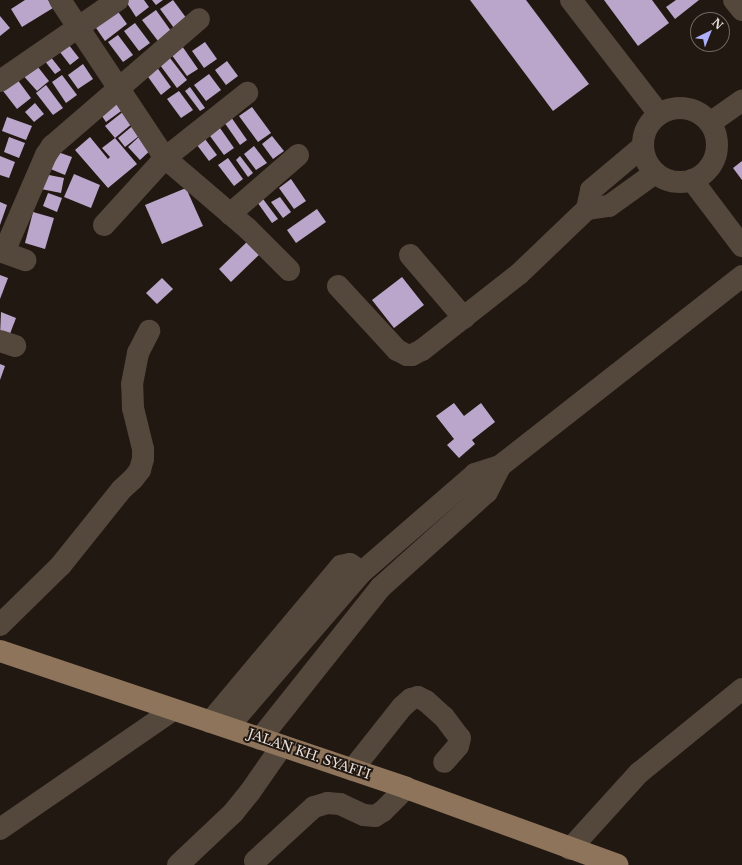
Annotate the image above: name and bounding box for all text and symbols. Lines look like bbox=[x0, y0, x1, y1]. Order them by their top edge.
north arrow bbox=[690, 12, 730, 52]
text: N bbox=[709, 15, 726, 33]
street label: JALAN KH. SYAFI'I bbox=[246, 727, 372, 783]

